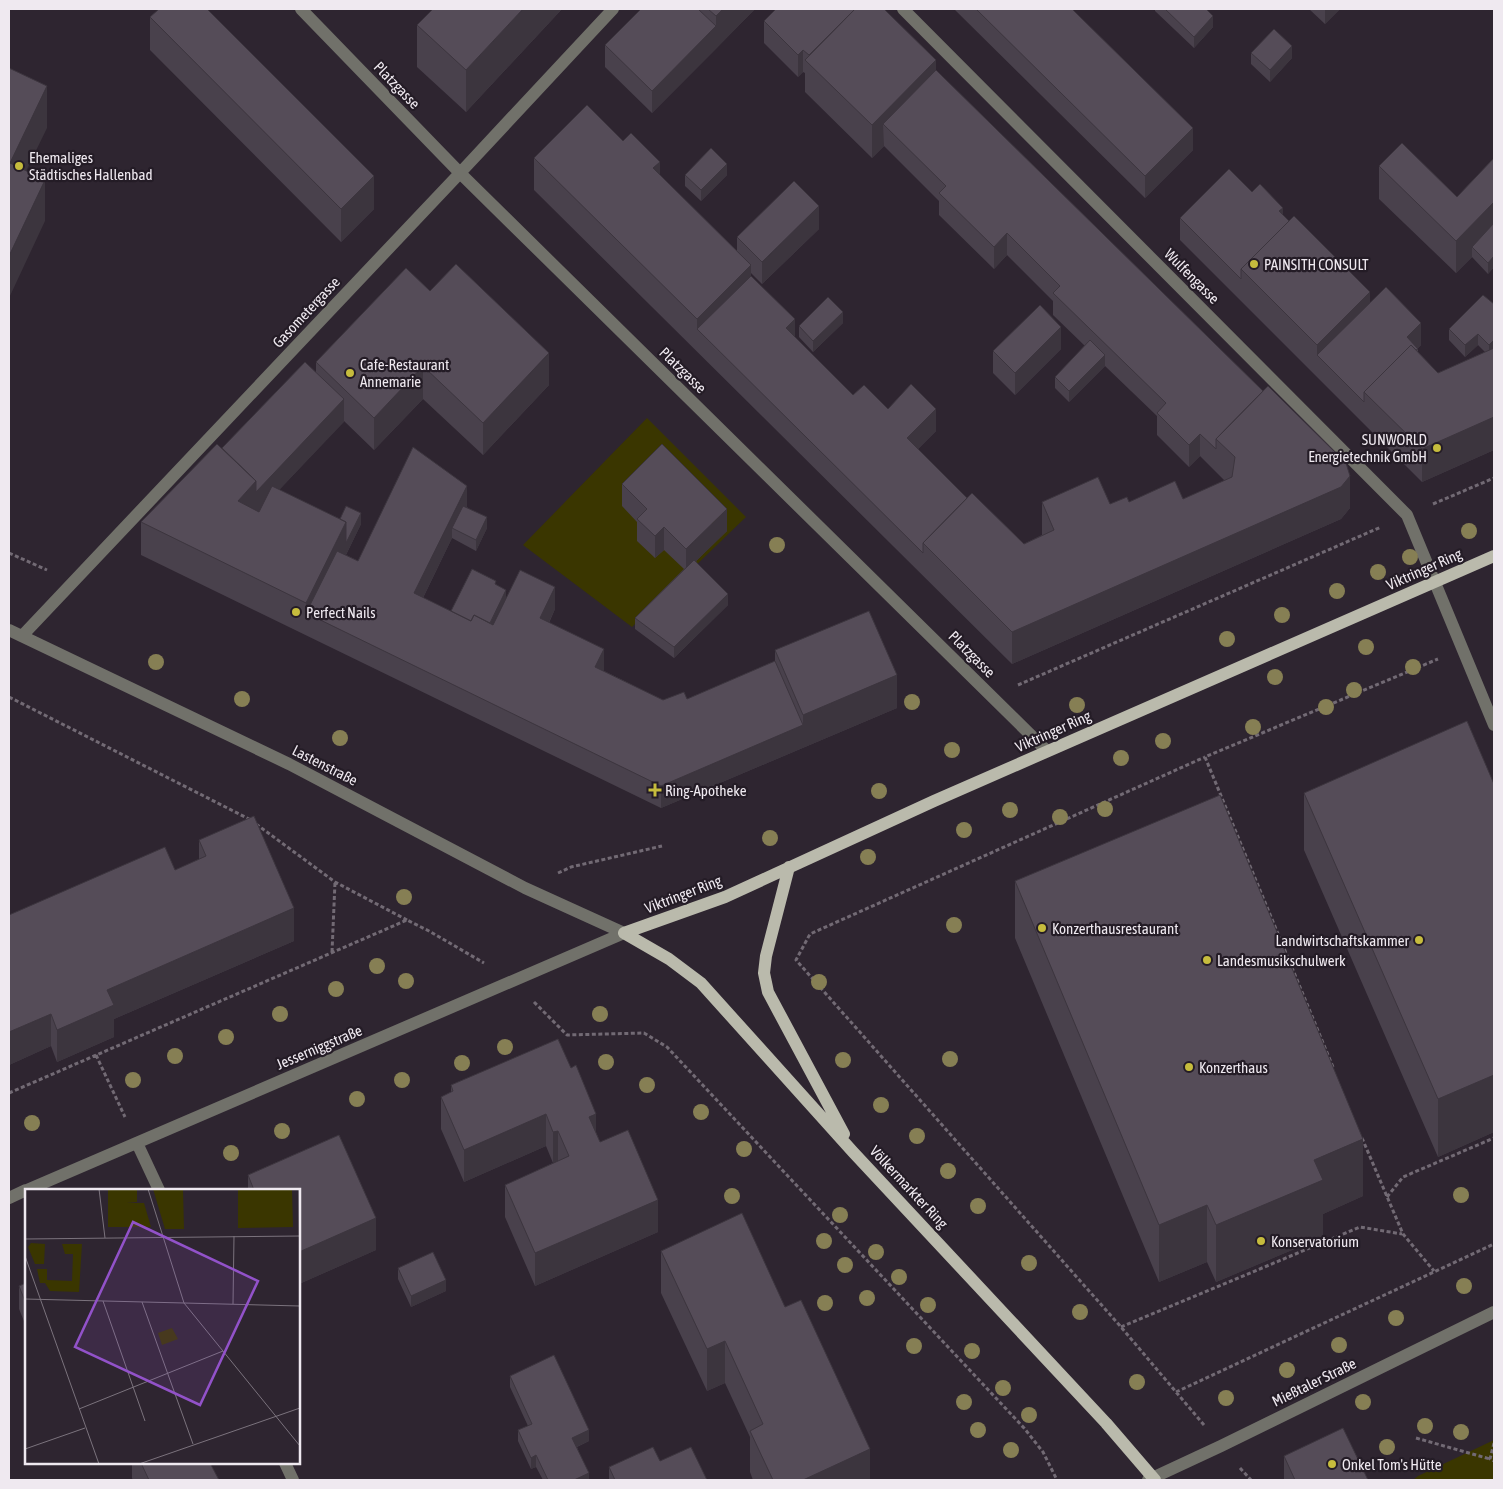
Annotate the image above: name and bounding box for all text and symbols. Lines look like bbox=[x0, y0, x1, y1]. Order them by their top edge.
street label: Platzgasse bbox=[371, 58, 424, 112]
place label: Ehemaliges Städtisches Hallenbad bbox=[29, 149, 153, 183]
marker: Ehemaliges Städtisches Hallenbad bbox=[13, 160, 25, 172]
street label: Wulfengasse bbox=[1161, 245, 1223, 307]
place label: PAINSITH CONSULT bbox=[1264, 256, 1369, 273]
marker: PAINSITH CONSULT bbox=[1248, 258, 1260, 270]
street label: Gasometergasse bbox=[269, 273, 343, 351]
street label: Platzgasse bbox=[656, 344, 710, 397]
place label: Cafe-Restaurant Annemarie bbox=[360, 356, 449, 390]
marker: Cafe-Restaurant Annemarie bbox=[344, 367, 356, 379]
place label: SUNWORLD Energietechnik GmbH bbox=[1308, 431, 1427, 465]
marker: SUNWORLD Energietechnik GmbH bbox=[1431, 442, 1443, 454]
street label: Viktringer Ring bbox=[1384, 545, 1465, 593]
place label: Perfect Nails bbox=[306, 604, 376, 621]
marker: Perfect Nails bbox=[290, 606, 302, 618]
street label: Platzgasse bbox=[945, 627, 999, 681]
street label: Viktringer Ring bbox=[1013, 707, 1094, 755]
street label: Lastenstraße bbox=[290, 741, 361, 789]
place label: Ring-Apotheke bbox=[665, 782, 747, 799]
marker: Ring-Apotheke bbox=[649, 784, 661, 796]
street label: Viktringer Ring bbox=[642, 871, 724, 916]
place label: Konzerthausrestaurant bbox=[1052, 920, 1179, 937]
marker: Konzerthausrestaurant bbox=[1036, 922, 1048, 934]
place label: Landwirtschaftskammer bbox=[1276, 932, 1410, 949]
marker: Landwirtschaftskammer bbox=[1413, 934, 1425, 946]
place label: Landesmusikschulwerk bbox=[1217, 952, 1346, 969]
marker: Landesmusikschulwerk bbox=[1201, 954, 1213, 966]
street label: Jesserniggstraße bbox=[274, 1021, 365, 1073]
place label: Konzerthaus bbox=[1199, 1059, 1268, 1076]
marker: Konzerthaus bbox=[1183, 1061, 1195, 1073]
street label: Völkermarkter Ring bbox=[866, 1142, 952, 1232]
inset map bbox=[25, 1189, 300, 1464]
place label: Konservatorium bbox=[1271, 1233, 1359, 1250]
marker: Konservatorium bbox=[1255, 1235, 1267, 1247]
street label: Mießtaler Straße bbox=[1269, 1354, 1359, 1410]
place label: Onkel Tom's Hütte bbox=[1342, 1456, 1442, 1473]
marker: Onkel Tom's Hütte bbox=[1326, 1458, 1338, 1470]

